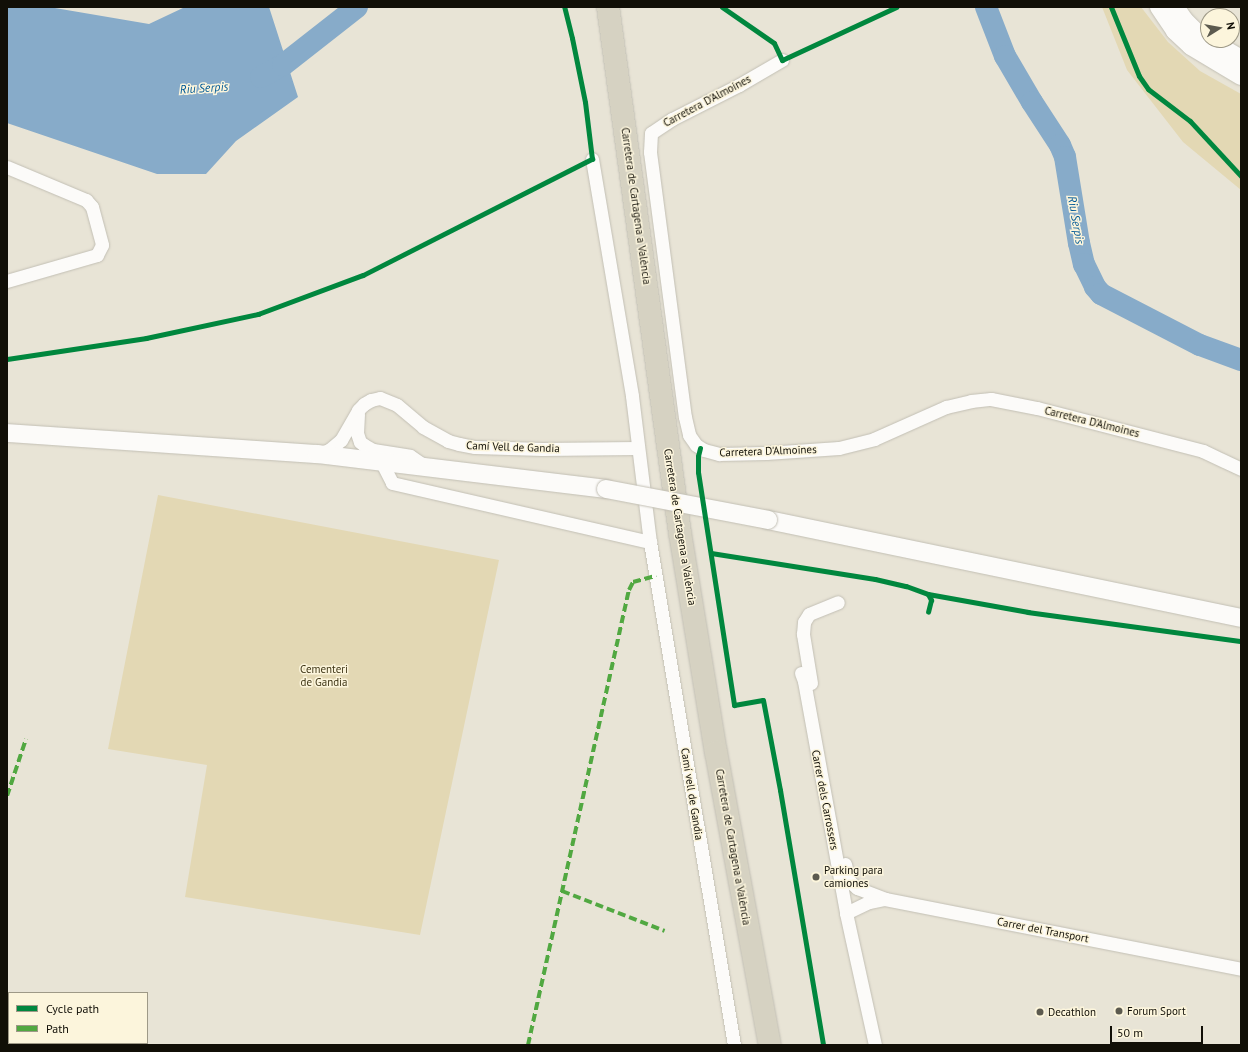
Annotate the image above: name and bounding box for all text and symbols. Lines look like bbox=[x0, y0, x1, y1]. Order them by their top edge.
north arrow bbox=[1200, 8, 1240, 48]
text: N bbox=[1223, 21, 1238, 31]
street label: Carretera D'Almoines bbox=[661, 72, 753, 130]
water label: Riu Serpis bbox=[179, 79, 229, 97]
street label: Carretera de Cartagena a València bbox=[618, 126, 654, 286]
water label: Riu Serpis bbox=[1065, 195, 1087, 245]
street label: Carretera D'Almoines bbox=[1043, 404, 1141, 440]
street label: Camí Vell de Gandia bbox=[466, 439, 560, 455]
street label: Carretera D'Almoines bbox=[719, 443, 817, 459]
street label: Carretera de Cartagena a València bbox=[661, 448, 699, 606]
park label: Cementeri de Gandia bbox=[300, 663, 348, 689]
street label: Camí vell de Gandia bbox=[678, 747, 706, 841]
street label: Carrer dels Carrossers bbox=[809, 749, 841, 851]
street label: Carretera de Cartagena a València bbox=[713, 768, 753, 926]
place label: Parking para camiones bbox=[824, 864, 883, 890]
marker: Parking para camiones bbox=[811, 872, 821, 882]
street label: Carrer del Transport bbox=[996, 915, 1090, 945]
legend bbox=[8, 992, 148, 1044]
text: Cycle path bbox=[46, 1001, 99, 1016]
place label: Forum Sport bbox=[1127, 1004, 1186, 1018]
place label: Decathlon bbox=[1048, 1005, 1096, 1019]
marker: Forum Sport bbox=[1114, 1006, 1124, 1016]
marker: Decathlon bbox=[1035, 1007, 1045, 1017]
scale bar bbox=[1112, 1018, 1205, 1044]
text: Path bbox=[46, 1021, 69, 1036]
text: 50 m bbox=[1117, 1025, 1143, 1040]

